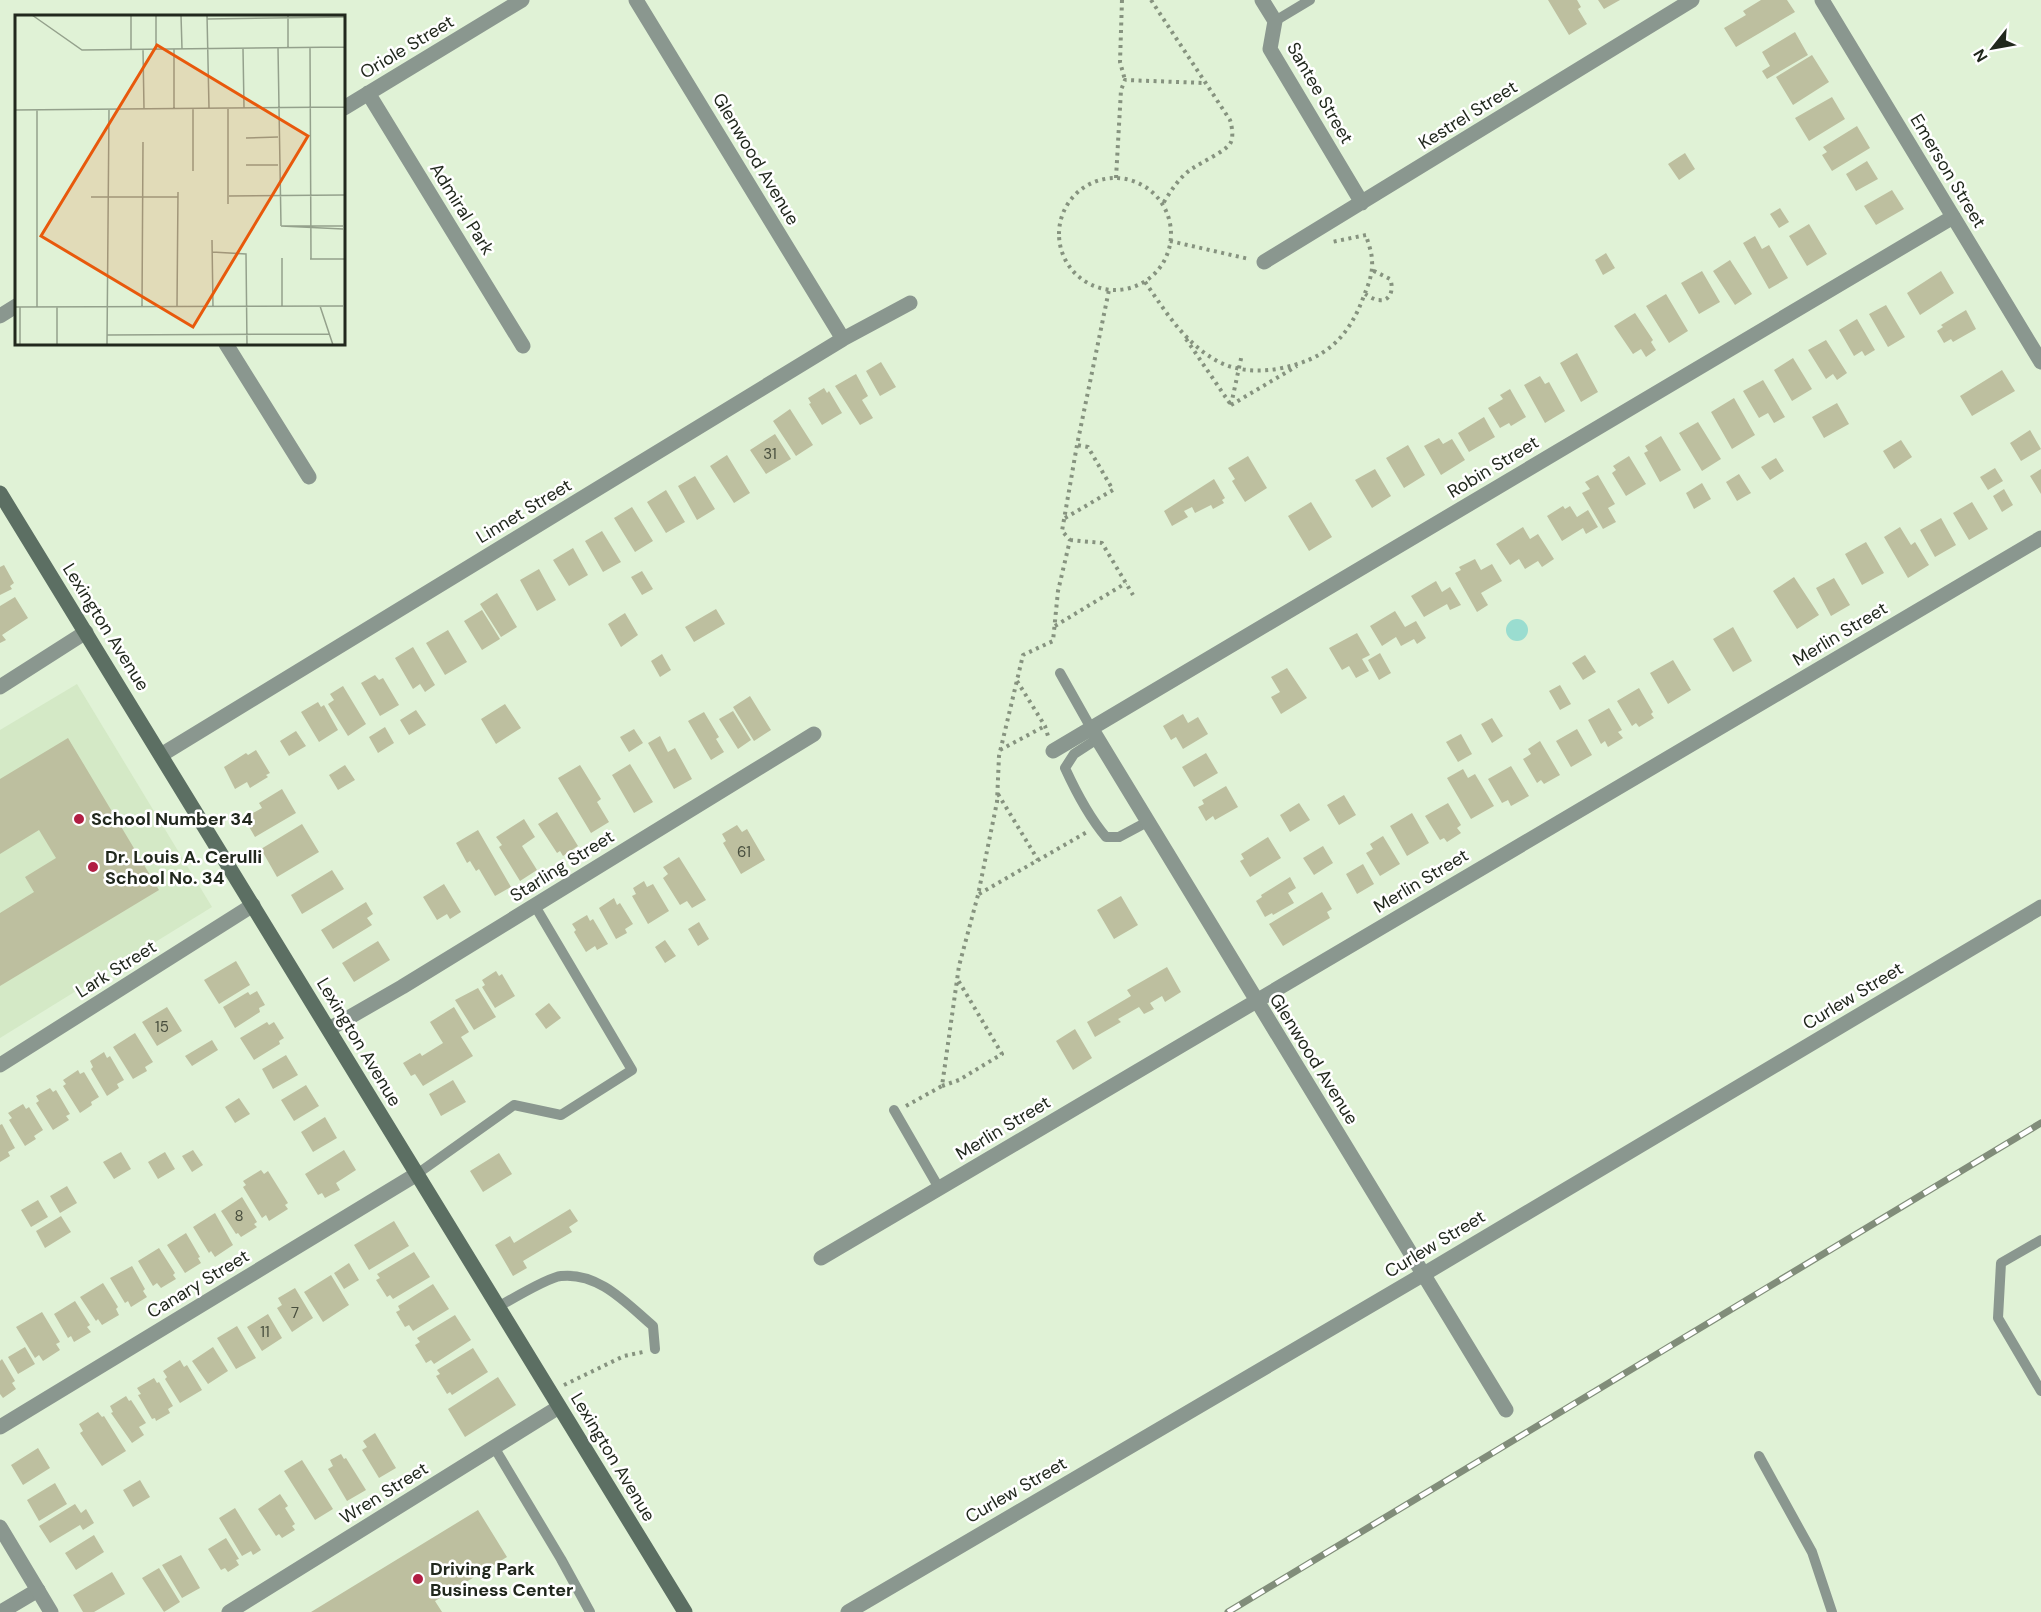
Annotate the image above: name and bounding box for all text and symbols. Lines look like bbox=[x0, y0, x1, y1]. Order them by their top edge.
street label: Oriole Street bbox=[356, 10, 458, 84]
inset map bbox=[15, 15, 345, 345]
north arrow bbox=[1963, 18, 2023, 78]
street label: Santee Street bbox=[1281, 38, 1359, 148]
text: N bbox=[1969, 45, 1993, 66]
street label: Kestrel Street bbox=[1414, 75, 1522, 155]
street label: Glenwood Avenue bbox=[707, 88, 805, 230]
street label: Emerson Street bbox=[1905, 110, 1991, 232]
street label: Admiral Park bbox=[424, 159, 500, 259]
street label: Robin Street bbox=[1443, 430, 1543, 504]
house number: 31 bbox=[763, 444, 777, 464]
street label: Linnet Street bbox=[472, 473, 576, 549]
street label: Lexington Avenue bbox=[57, 559, 155, 695]
street label: Merlin Street bbox=[1788, 596, 1892, 672]
place label: School Number 34 bbox=[91, 807, 253, 831]
marker: School Number 34 bbox=[72, 812, 86, 826]
street label: Starling Street bbox=[505, 824, 619, 908]
house number: 61 bbox=[737, 842, 751, 862]
street label: Merlin Street bbox=[1369, 843, 1473, 919]
place label: Dr. Louis A. Cerulli School No. 34 bbox=[105, 845, 262, 890]
marker: Dr. Louis A. Cerulli School No. 34 bbox=[86, 860, 100, 874]
street label: Lark Street bbox=[71, 935, 161, 1003]
street label: Curlew Street bbox=[1798, 957, 1908, 1035]
street label: Lexington Avenue bbox=[311, 973, 407, 1111]
street label: Glenwood Avenue bbox=[1264, 989, 1364, 1129]
house number: 15 bbox=[155, 1017, 169, 1037]
street label: Merlin Street bbox=[951, 1090, 1055, 1166]
street label: Curlew Street bbox=[1380, 1205, 1490, 1283]
house number: 8 bbox=[234, 1206, 244, 1226]
street label: Canary Street bbox=[142, 1244, 254, 1324]
house number: 7 bbox=[291, 1303, 299, 1323]
house number: 11 bbox=[260, 1322, 270, 1342]
street label: Lexington Avenue bbox=[565, 1388, 661, 1526]
street label: Curlew Street bbox=[961, 1451, 1071, 1529]
street label: Wren Street bbox=[335, 1456, 433, 1530]
place label: Driving Park Business Center bbox=[430, 1557, 573, 1602]
marker: Driving Park Business Center bbox=[411, 1572, 425, 1586]

